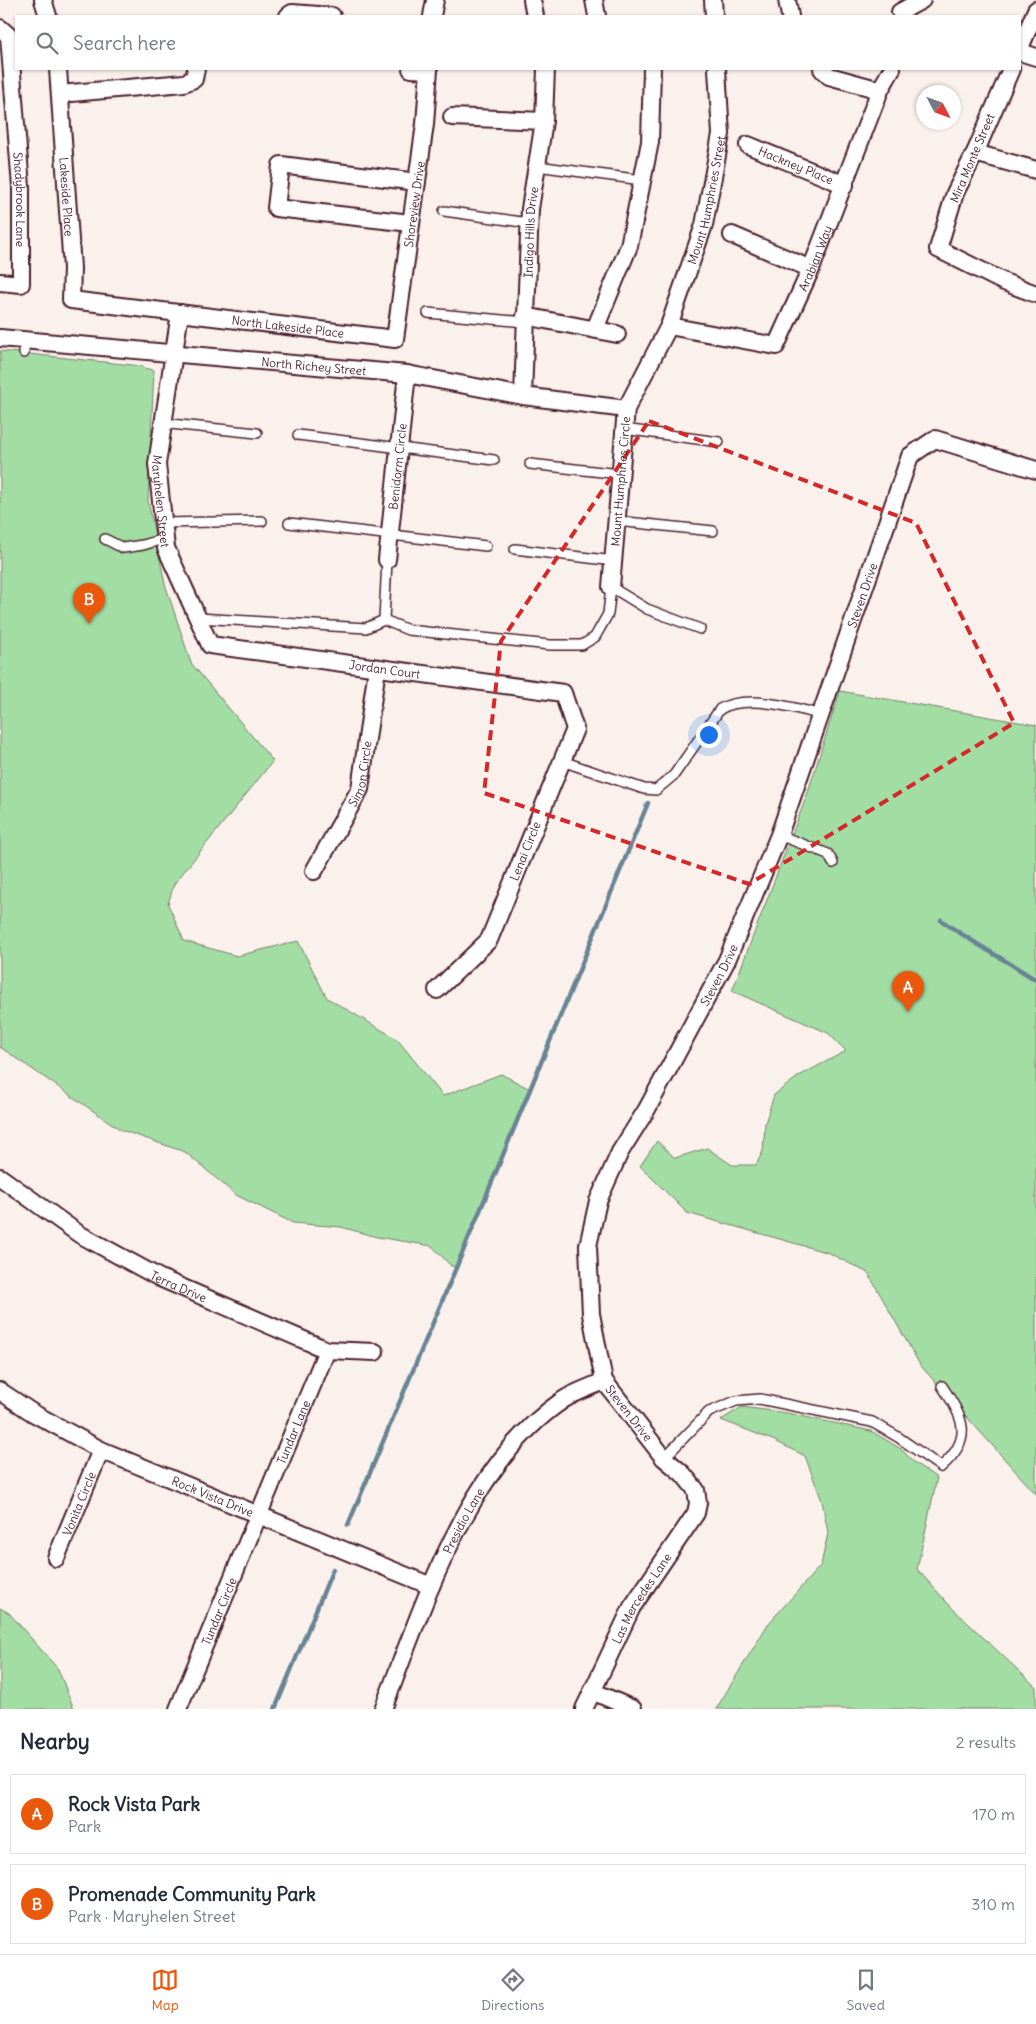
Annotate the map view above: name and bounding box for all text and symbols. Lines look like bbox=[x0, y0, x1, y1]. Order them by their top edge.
search box bbox=[15, 15, 1021, 70]
icon: search bbox=[33, 29, 61, 57]
text: Search here bbox=[73, 31, 176, 55]
north arrow bbox=[916, 85, 961, 130]
street label: Mira Monte Street bbox=[946, 111, 998, 205]
street label: Mount Humphries Street bbox=[684, 134, 728, 266]
street label: Hackney Place bbox=[756, 143, 836, 187]
street label: Shadybrook Lane bbox=[11, 152, 29, 247]
street label: Lakeside Place bbox=[57, 157, 77, 237]
street label: Shoreview Drive bbox=[400, 160, 427, 248]
street label: Indigo Hills Drive bbox=[520, 185, 541, 278]
street label: Arabian Way bbox=[795, 223, 835, 293]
street label: North Lakeside Place bbox=[231, 312, 345, 340]
street label: North Richey Street bbox=[261, 354, 367, 378]
street label: Mount Humphries Circle bbox=[607, 416, 633, 547]
street label: Benidorm Circle bbox=[385, 423, 409, 510]
street label: Maryhelen Street bbox=[149, 454, 173, 548]
street label: Steven Drive bbox=[844, 561, 880, 629]
pin: B bbox=[73, 583, 105, 624]
street label: Jordan Court bbox=[348, 656, 421, 681]
your location bbox=[696, 722, 722, 748]
street label: Simon Circle bbox=[344, 740, 374, 809]
street label: Lenai Circle bbox=[506, 819, 544, 883]
street label: Steven Drive bbox=[696, 942, 740, 1008]
pin: A bbox=[892, 971, 924, 1012]
street label: Terra Drive bbox=[148, 1267, 209, 1305]
street label: Steven Drive bbox=[602, 1382, 656, 1444]
street label: Tundar Lane bbox=[273, 1398, 313, 1466]
street label: Vonita Circle bbox=[59, 1469, 99, 1538]
street label: Rock Vista Drive bbox=[170, 1473, 256, 1520]
street label: Presidio Lane bbox=[439, 1485, 487, 1556]
street label: Las Mercedes Lane bbox=[608, 1550, 674, 1646]
street label: Tundar Circle bbox=[198, 1575, 239, 1647]
text: Nearby bbox=[20, 1728, 90, 1755]
text: 2 results bbox=[956, 1732, 1016, 1752]
text: Rock Vista Park bbox=[68, 1792, 200, 1816]
text: A bbox=[32, 1804, 42, 1824]
text: 170 m bbox=[972, 1804, 1015, 1824]
text: Park bbox=[68, 1816, 101, 1836]
text: Promenade Community Park bbox=[68, 1882, 316, 1906]
text: B bbox=[32, 1894, 42, 1914]
text: 310 m bbox=[971, 1894, 1015, 1914]
text: Park · Maryhelen Street bbox=[68, 1906, 236, 1926]
tab: Map bbox=[151, 1966, 179, 2014]
tab: Directions bbox=[481, 1966, 544, 2014]
tab: Saved bbox=[847, 1966, 885, 2014]

